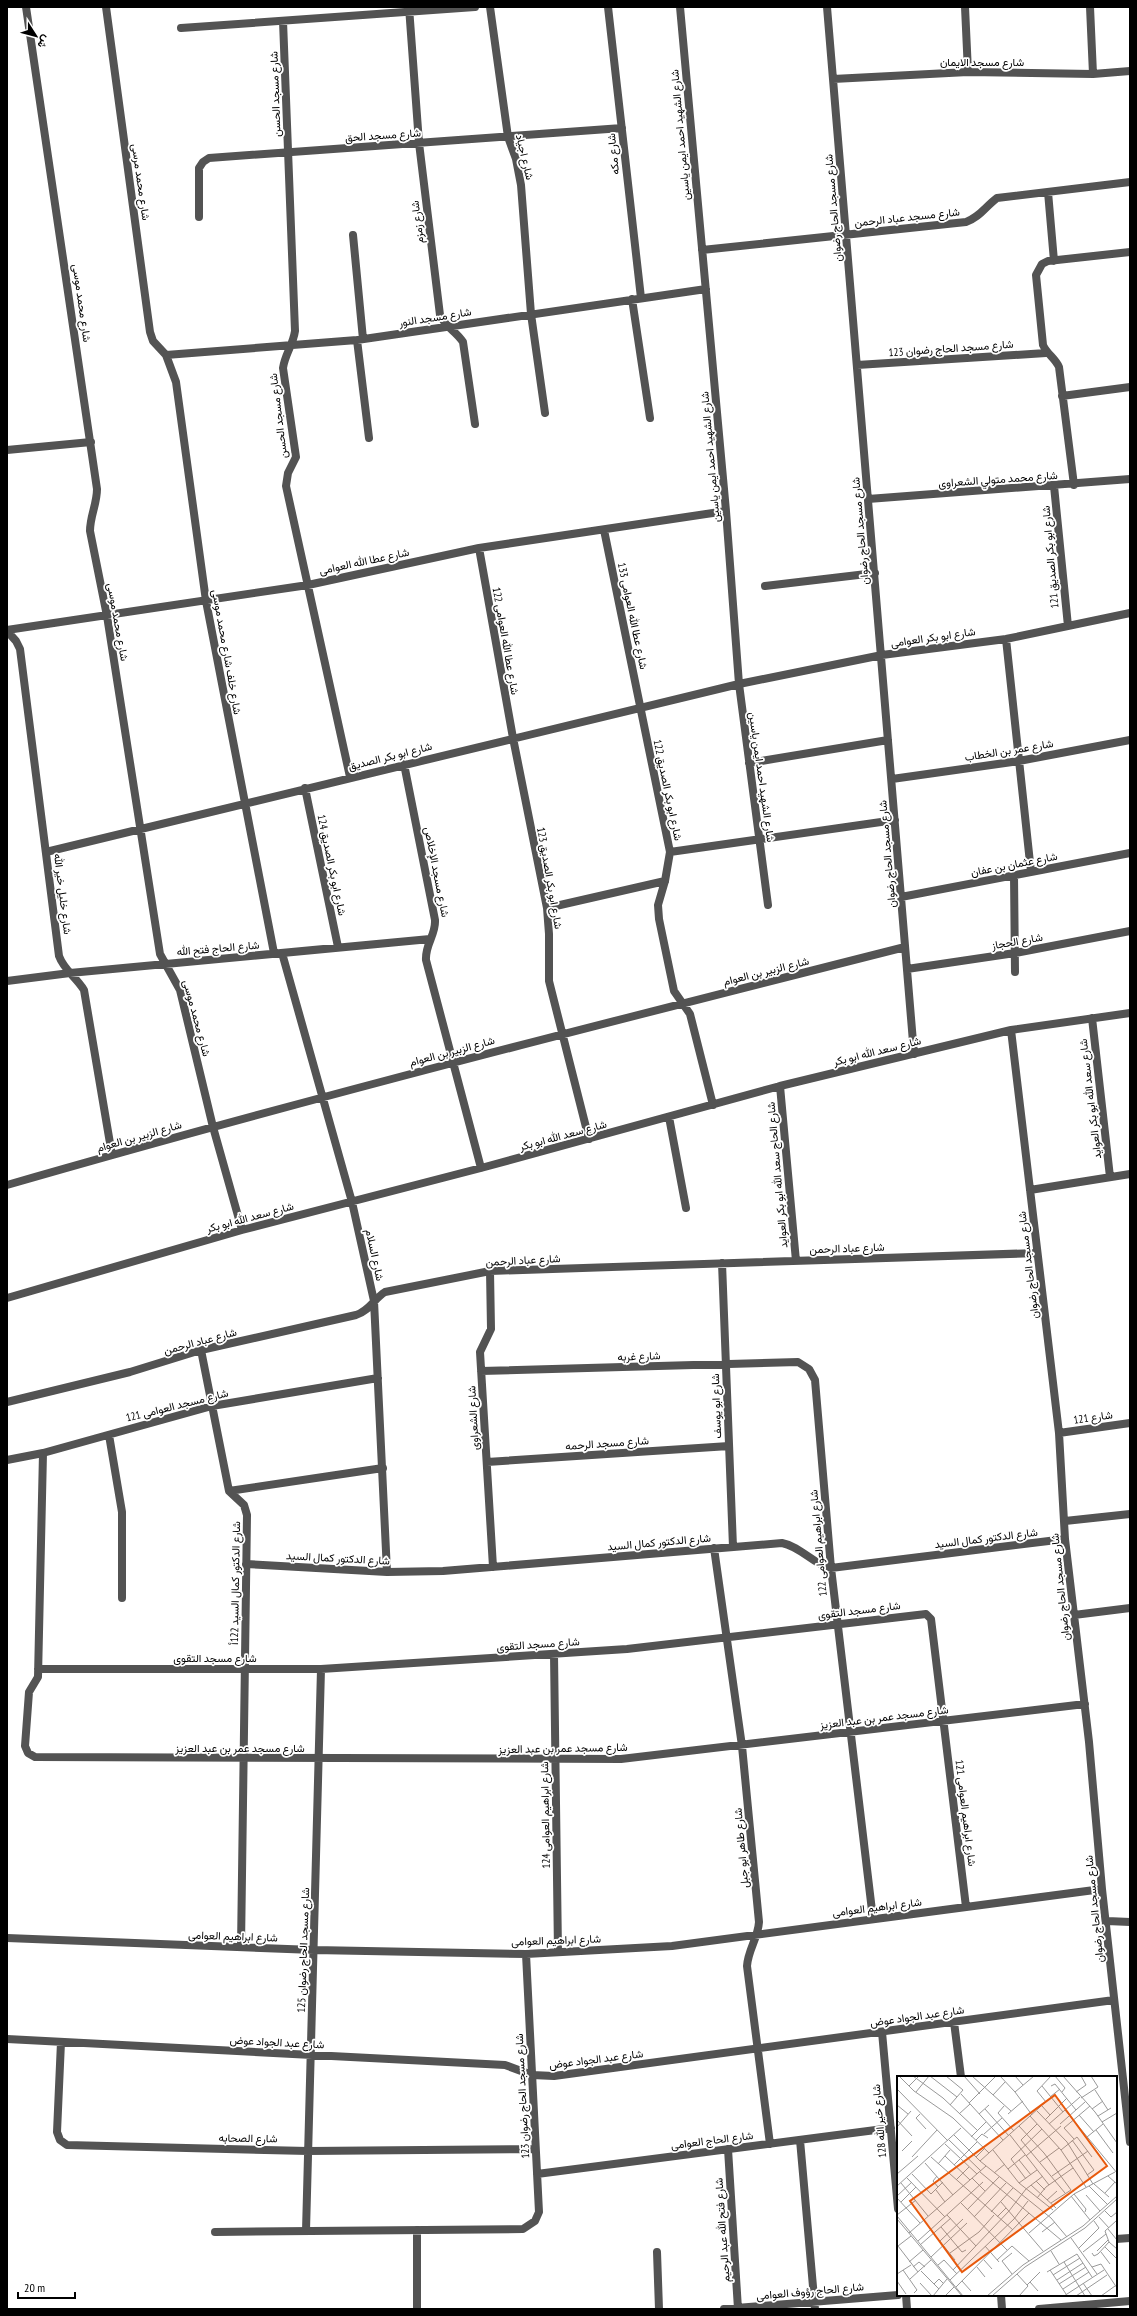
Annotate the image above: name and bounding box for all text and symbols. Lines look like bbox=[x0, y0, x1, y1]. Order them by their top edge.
north arrow bbox=[16, 16, 56, 56]
text: ش bbox=[35, 32, 54, 51]
street label: شارع مسجد الحسن bbox=[266, 51, 284, 137]
street label: شارع مسجد الايمان bbox=[940, 55, 1024, 70]
street label: شارع الشهيد احمد ايمن ياسين bbox=[667, 69, 694, 201]
street label: شارع مسجد الحق bbox=[345, 125, 422, 146]
street label: شارع مكه bbox=[604, 132, 623, 175]
street label: شارع اجياد bbox=[512, 133, 537, 182]
street label: شارع محمد مرسى bbox=[128, 143, 153, 222]
street label: شارع مسجد الحاج رضوان bbox=[821, 153, 846, 262]
street label: شارع زمزم bbox=[407, 199, 428, 244]
street label: شارع مسجد عباد الرحمن bbox=[854, 204, 961, 230]
street label: شارع محمد موسى bbox=[69, 263, 94, 343]
street label: شارع مسجد النور bbox=[397, 304, 473, 331]
street label: شارع مسجد الحاج رضوان 123 bbox=[888, 337, 1014, 360]
street label: شارع مسجد الحسن bbox=[266, 372, 291, 459]
street label: شارع الشهيد احمد ايمن ياسين bbox=[697, 391, 724, 523]
street label: شارع محمد متولي الشعراوى bbox=[938, 468, 1059, 493]
street label: شارع مسجد الحاج رضوان bbox=[848, 476, 873, 585]
street label: شارع ابو بكر الصديق 121 bbox=[1039, 505, 1062, 609]
street label: شارع عطا الله العوامى bbox=[318, 545, 411, 578]
street label: شارع عطا الله العوامى 133 bbox=[614, 561, 651, 671]
street label: شارع محمد موسى bbox=[103, 582, 132, 663]
street label: شارع عطا الله العوامى 122 bbox=[489, 586, 522, 696]
street label: شارع خلف شارع محمد موسى bbox=[208, 588, 245, 716]
street label: شارع ابو بكر العوامى bbox=[890, 624, 977, 651]
street label: شارع الشهيد احمد ايمن ياسين bbox=[745, 711, 778, 843]
street label: شارع عمر بن الخطاب bbox=[964, 736, 1055, 765]
street label: شارع ابو بكر الصديق 122 bbox=[649, 738, 686, 842]
street label: شارع ابو بكر الصديق bbox=[347, 739, 434, 774]
street label: شارع مسجد الحاج رضوان bbox=[875, 799, 900, 908]
street label: شارع ابو بكر الصديق 124 bbox=[313, 813, 350, 917]
street label: شارع مسجد الإخلاص bbox=[420, 826, 453, 919]
street label: شارع ابو بكر الصديق 123 bbox=[533, 826, 566, 930]
street label: شارع عثمان بن عفان bbox=[969, 849, 1059, 880]
street label: شارع خليل خير الله bbox=[50, 853, 75, 936]
street label: شارع الحجاز bbox=[989, 930, 1044, 954]
street label: شارع الحاج فتح الله bbox=[176, 937, 260, 960]
street label: شارع الزبير بن العوام bbox=[722, 954, 811, 989]
street label: شارع محمد موسى bbox=[179, 978, 214, 1058]
street label: شارع الزبير بن العوام bbox=[408, 1033, 497, 1070]
street label: شارع سعد الله ابو بكر bbox=[831, 1033, 923, 1070]
street label: شارع سعد الله ابو بكر العوايد bbox=[1076, 1038, 1105, 1160]
street label: شارع الحاج سعد الله ابو بكر العوايد bbox=[764, 1101, 791, 1249]
street label: شارع الزبير بن العوام bbox=[95, 1117, 184, 1156]
street label: شارع سعد الله ابو بكر bbox=[517, 1117, 609, 1155]
street label: شارع سعد الله ابو بكر bbox=[204, 1199, 296, 1237]
street label: شارع مسجد الحاج رضوان bbox=[1014, 1210, 1043, 1319]
street label: شارع السلام bbox=[362, 1228, 387, 1283]
street label: شارع عباد الرحمن bbox=[809, 1240, 885, 1257]
street label: شارع عباد الرحمن bbox=[485, 1251, 561, 1270]
street label: شارع عباد الرحمن bbox=[162, 1324, 239, 1358]
street label: شارع غربه bbox=[617, 1348, 661, 1365]
street label: شارع ابو يوسف bbox=[708, 1373, 725, 1439]
street label: شارع مسجد العوامى 121 bbox=[124, 1385, 230, 1425]
street label: شارع الشعراوى bbox=[464, 1385, 483, 1451]
street label: شارع 121 bbox=[1073, 1407, 1114, 1428]
street label: شارع مسجد الرحمه bbox=[565, 1433, 650, 1454]
street label: شارع ابراهيم العوامى 122 bbox=[806, 1489, 831, 1597]
street label: شارع الدكتور كمال السيد 122أ bbox=[227, 1521, 244, 1645]
street label: شارع الدكتور كمال السيد bbox=[934, 1525, 1039, 1552]
street label: شارع الدكتور كمال السيد bbox=[607, 1530, 712, 1555]
street label: شارع مسجد الحاج رضوان bbox=[1047, 1532, 1074, 1641]
street label: شارع الدكتور كمال السيد bbox=[286, 1548, 391, 1569]
street label: شارع مسجد التقوى bbox=[817, 1598, 902, 1623]
street label: شارع مسجد التقوى bbox=[496, 1634, 580, 1655]
street label: شارع مسجد التقوى bbox=[173, 1651, 257, 1666]
street label: شارع مسجد عمر بن عبد العزيز bbox=[818, 1702, 950, 1733]
street label: شارع مسجد عمر بن عبد العزيز bbox=[497, 1740, 628, 1757]
street label: شارع مسجد عمر بن عبد العزيز bbox=[174, 1741, 305, 1756]
street label: شارع ابراهيم العوامى 121 bbox=[952, 1759, 980, 1867]
street label: شارع ابراهيم العوامى 124 bbox=[537, 1761, 554, 1869]
street label: شارع طاهر ابو جبل bbox=[730, 1807, 752, 1889]
street label: شارع مسجد الحاج رضوان bbox=[1081, 1854, 1108, 1963]
street label: شارع مسجد الحاج رضوان 125 bbox=[294, 1887, 313, 2013]
street label: شارع ابراهيم العوامى bbox=[832, 1895, 923, 1920]
street label: شارع ابراهيم العوامى bbox=[188, 1927, 278, 1946]
street label: شارع ابراهيم العوامى bbox=[511, 1931, 602, 1950]
street label: شارع عبد الجواد عوض bbox=[869, 2002, 965, 2031]
street label: شارع عبد الجواد عوض bbox=[229, 2033, 325, 2052]
street label: شارع مسجد الحاج رضوان 123 bbox=[512, 2033, 533, 2159]
street label: شارع عبد الجواد عوض bbox=[548, 2046, 644, 2073]
inset map bbox=[897, 2076, 1117, 2296]
street label: شارع خير الله 128 bbox=[869, 2083, 890, 2158]
street label: شارع الحاج العوامى bbox=[670, 2128, 754, 2153]
street label: شارع الصحابه bbox=[218, 2130, 278, 2147]
street label: شارع فتح الله عبد الرحيم bbox=[711, 2177, 734, 2283]
scale bar bbox=[18, 2274, 75, 2300]
street label: شارع الحاج رؤوف العوامى bbox=[756, 2279, 865, 2304]
text: 20 m bbox=[24, 2280, 45, 2295]

